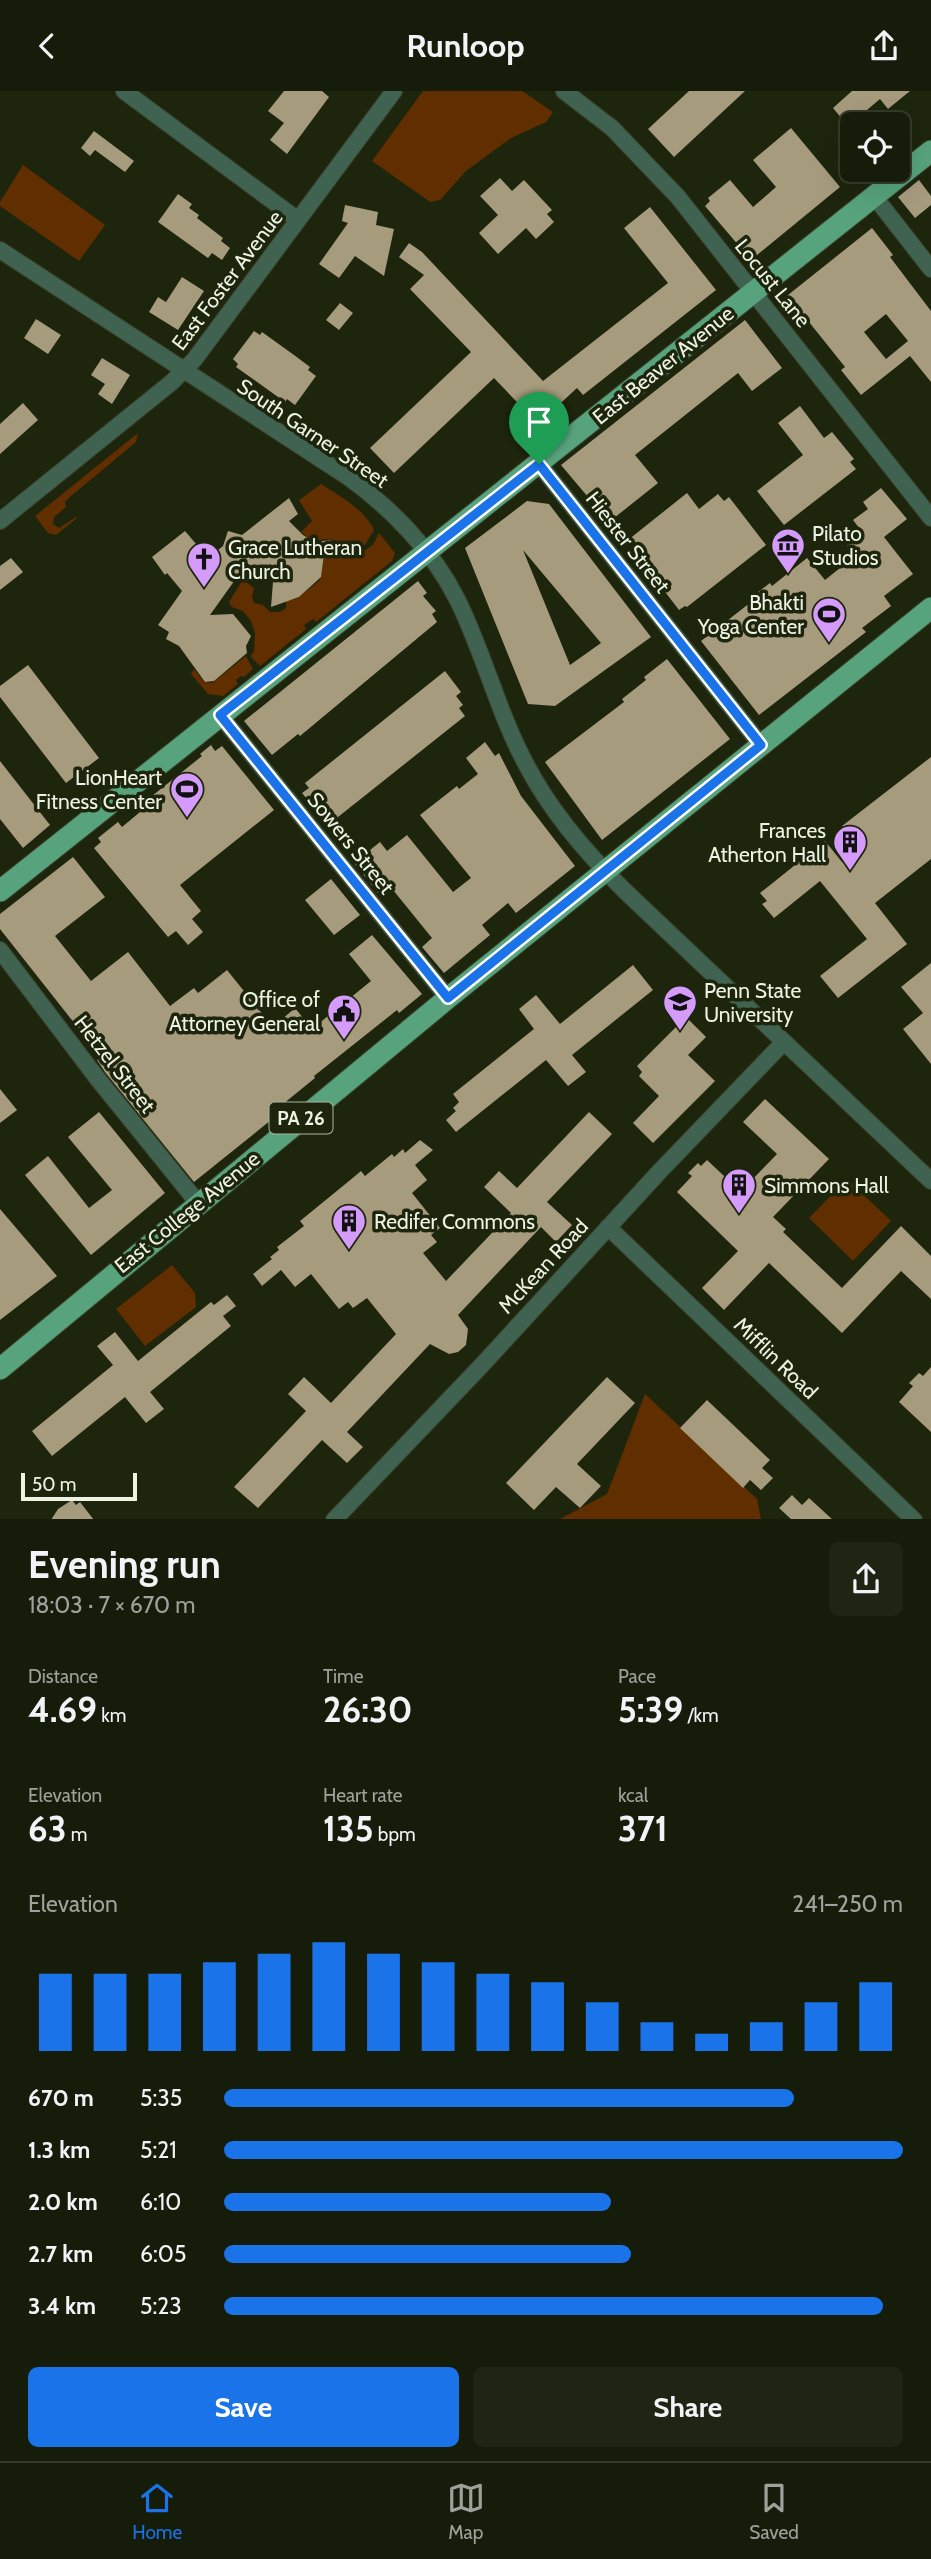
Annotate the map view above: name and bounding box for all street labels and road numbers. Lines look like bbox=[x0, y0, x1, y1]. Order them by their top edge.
street label: East Foster Avenue bbox=[166, 205, 288, 355]
street label: Locust Lane bbox=[730, 234, 816, 332]
street label: East Beaver Avenue bbox=[587, 300, 739, 429]
street label: South Garner Street bbox=[233, 373, 393, 493]
street label: Hiester Street bbox=[581, 486, 675, 598]
street label: Sowers Street bbox=[302, 787, 400, 899]
street label: Hetzel Street bbox=[69, 1010, 161, 1118]
road number: PA 26 bbox=[270, 1103, 332, 1133]
street label: East College Avenue bbox=[109, 1146, 265, 1278]
street label: McKean Road bbox=[493, 1214, 593, 1318]
street label: Mifflin Road bbox=[729, 1312, 823, 1404]

